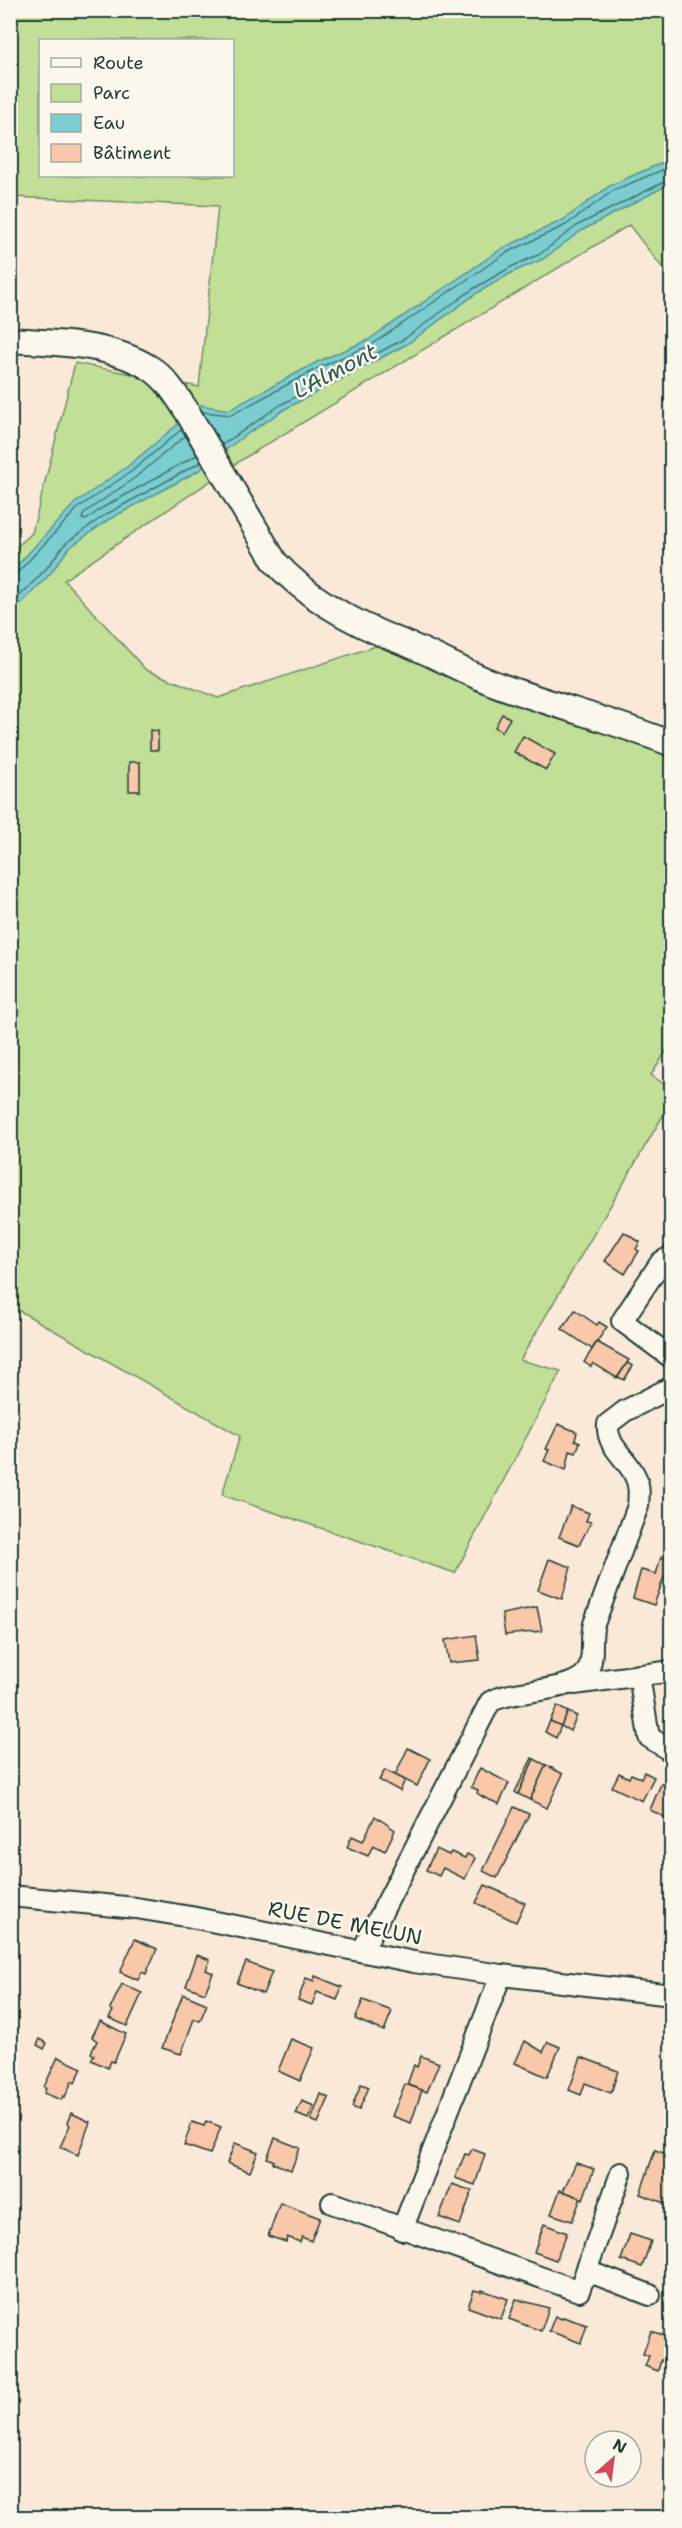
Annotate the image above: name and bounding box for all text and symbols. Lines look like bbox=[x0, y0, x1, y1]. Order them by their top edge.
legend bbox=[39, 39, 234, 177]
text: Route bbox=[93, 51, 144, 75]
text: Parc bbox=[93, 81, 130, 105]
text: Eau bbox=[93, 111, 125, 135]
text: Bâtiment bbox=[93, 141, 171, 165]
water label: L'Almont bbox=[288, 337, 382, 405]
street label: RUE DE MELUN bbox=[266, 1894, 424, 1952]
north arrow bbox=[583, 2429, 643, 2489]
text: N bbox=[609, 2434, 630, 2458]

